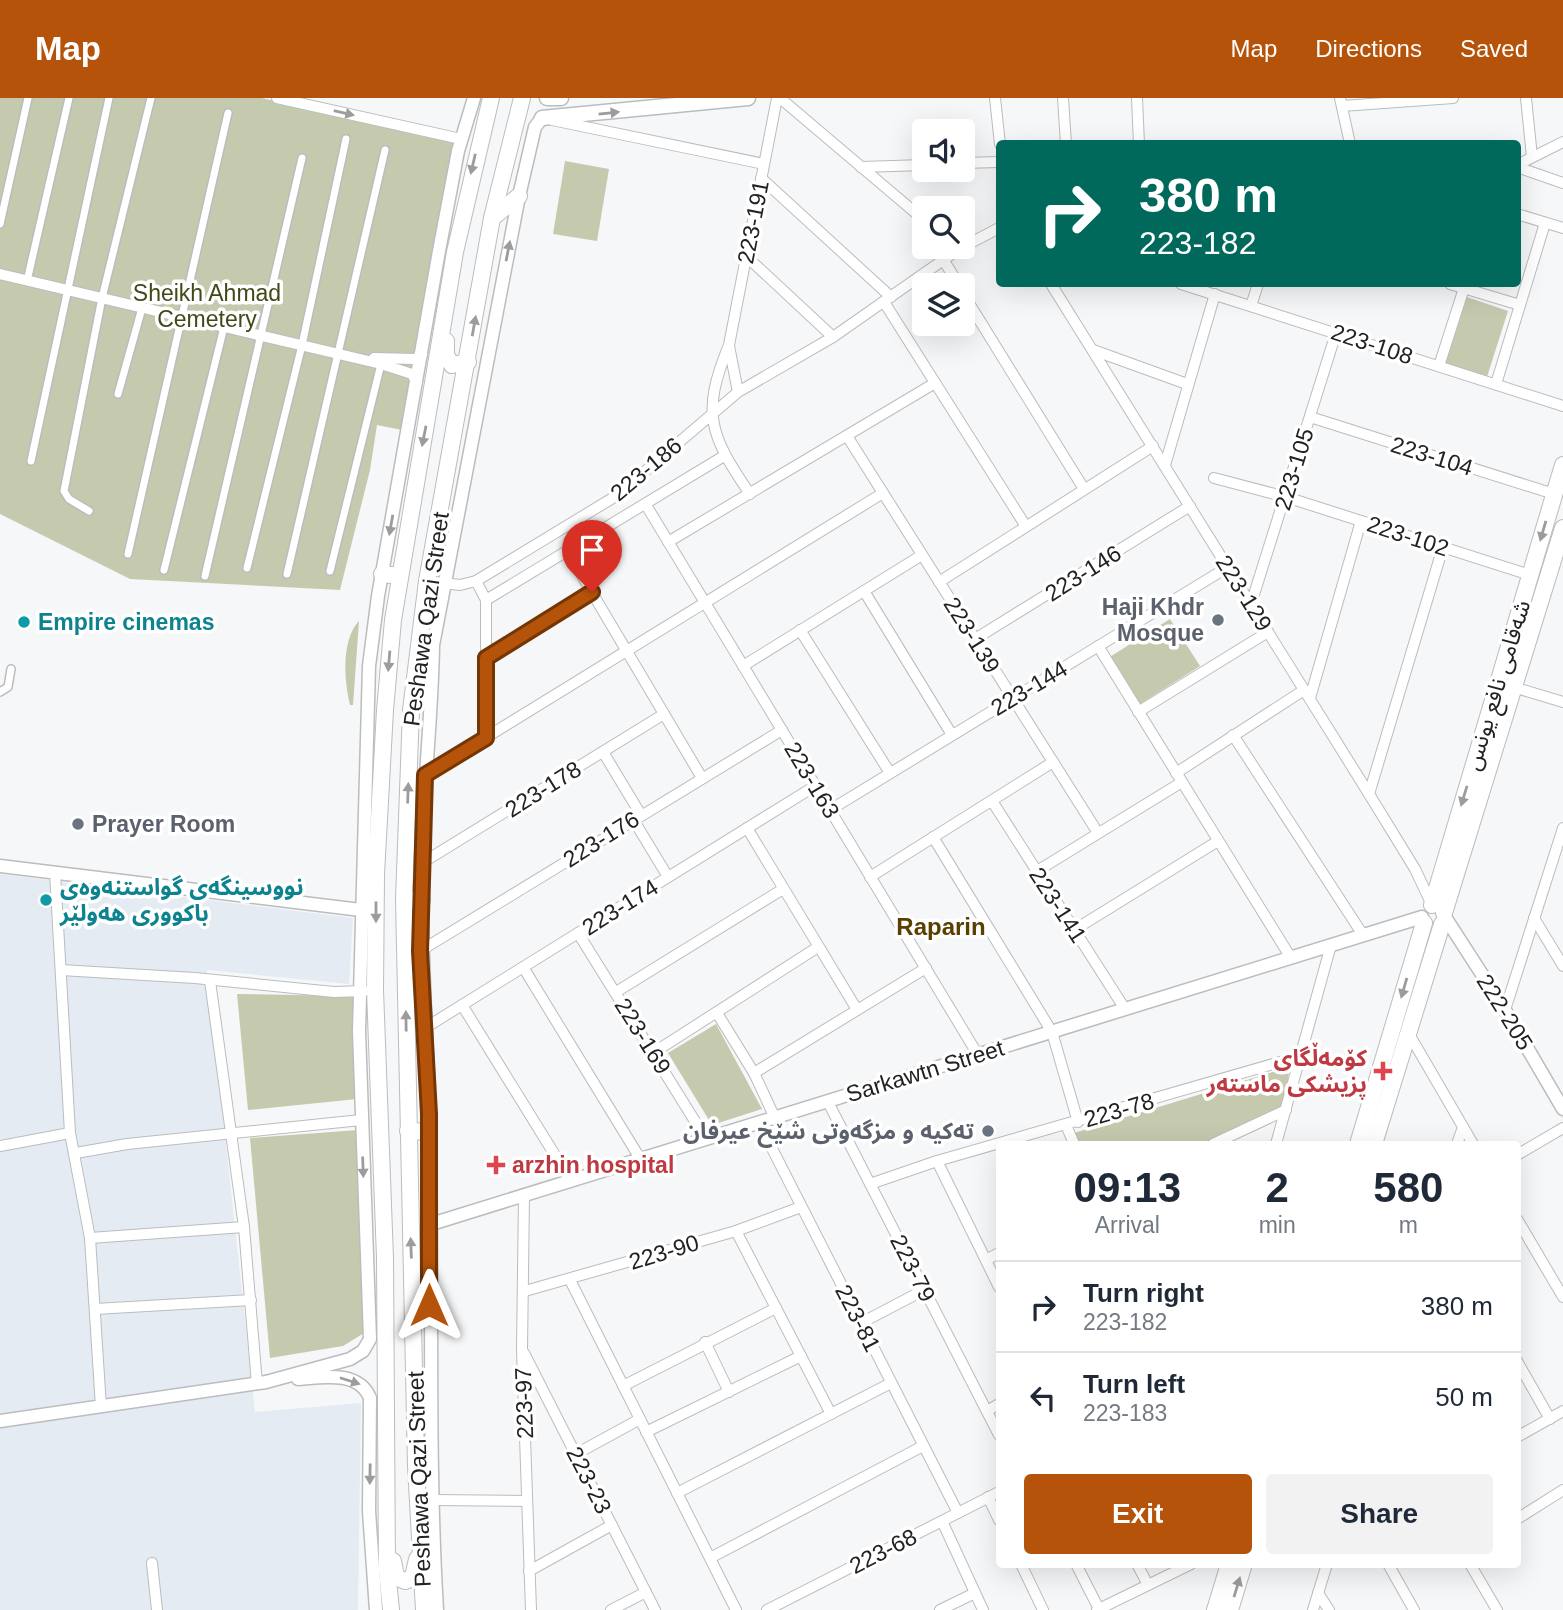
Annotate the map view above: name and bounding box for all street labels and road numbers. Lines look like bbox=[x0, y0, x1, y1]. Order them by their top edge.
street label: 223-191 bbox=[732, 178, 774, 266]
street label: 223-108 bbox=[1328, 319, 1416, 369]
street label: 223-105 bbox=[1269, 425, 1319, 513]
street label: 223-104 bbox=[1388, 431, 1476, 481]
street label: 223-186 bbox=[605, 432, 687, 506]
street label: Peshawa Qazi Street bbox=[398, 510, 454, 728]
street label: 223-102 bbox=[1364, 511, 1452, 561]
street label: 223-146 bbox=[1040, 540, 1126, 606]
street label: 223-129 bbox=[1211, 550, 1277, 636]
street label: 223-139 bbox=[939, 592, 1005, 678]
street label: شەقامی نافع یونس bbox=[1459, 597, 1539, 774]
street label: 223-144 bbox=[986, 655, 1072, 721]
street label: 223-163 bbox=[779, 737, 845, 823]
street label: 223-178 bbox=[500, 756, 586, 822]
street label: 223-176 bbox=[558, 806, 644, 872]
street label: 223-141 bbox=[1024, 863, 1092, 947]
street label: 223-174 bbox=[577, 874, 663, 940]
street label: 222-205 bbox=[1472, 969, 1538, 1055]
street label: 223-169 bbox=[610, 993, 676, 1079]
street label: Sarkawtn Street bbox=[843, 1034, 1008, 1107]
street label: 223-78 bbox=[1081, 1088, 1157, 1132]
street label: 223-90 bbox=[626, 1229, 702, 1275]
street label: 223-79 bbox=[885, 1230, 941, 1306]
street label: 223-81 bbox=[830, 1280, 886, 1356]
street label: 223-97 bbox=[510, 1367, 538, 1439]
street label: Peshawa Qazi Street bbox=[402, 1370, 436, 1587]
street label: 223-23 bbox=[561, 1442, 617, 1518]
street label: 223-68 bbox=[845, 1523, 921, 1579]

